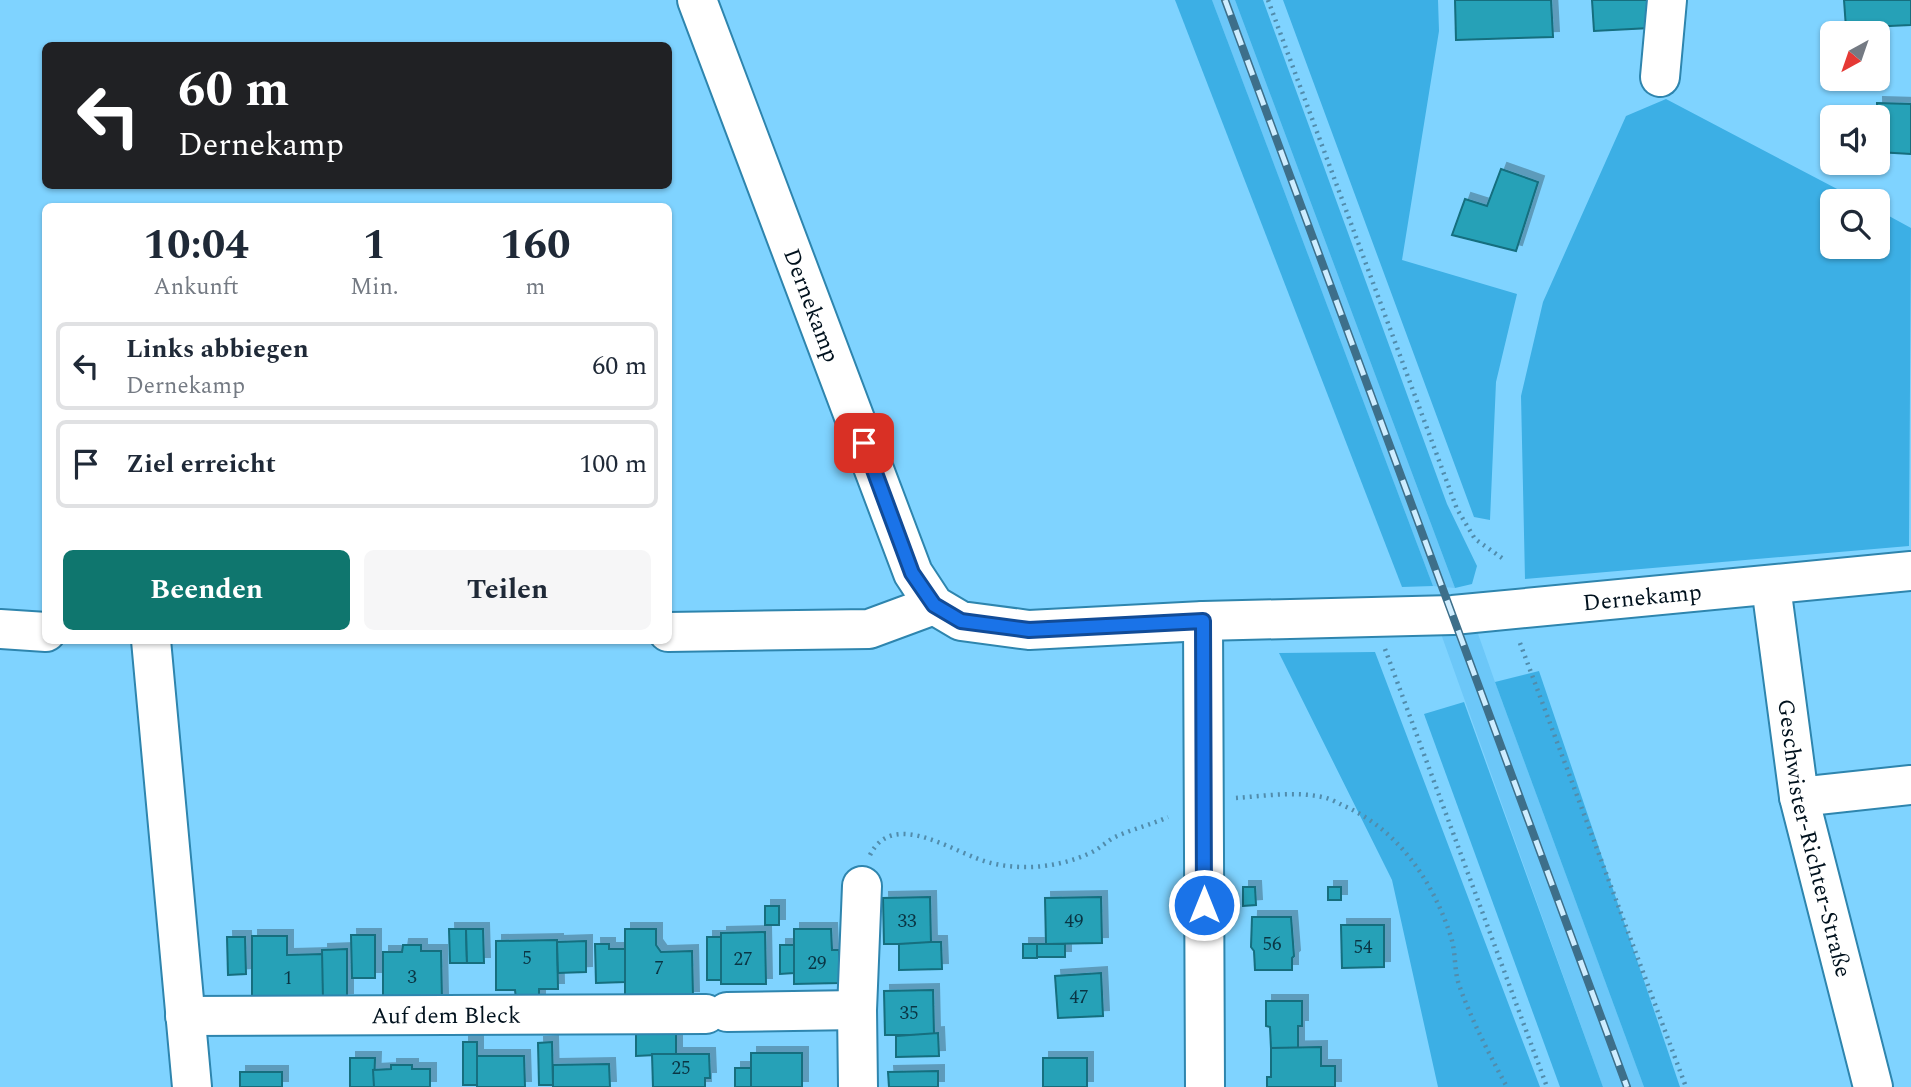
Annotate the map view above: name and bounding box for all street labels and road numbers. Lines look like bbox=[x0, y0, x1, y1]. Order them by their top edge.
street label: Dernekamp bbox=[773, 244, 848, 368]
street label: Dernekamp bbox=[1581, 575, 1703, 621]
street label: Geschwister-Richter-Straße bbox=[1767, 697, 1860, 981]
street label: Auf dem Bleck bbox=[371, 999, 521, 1034]

